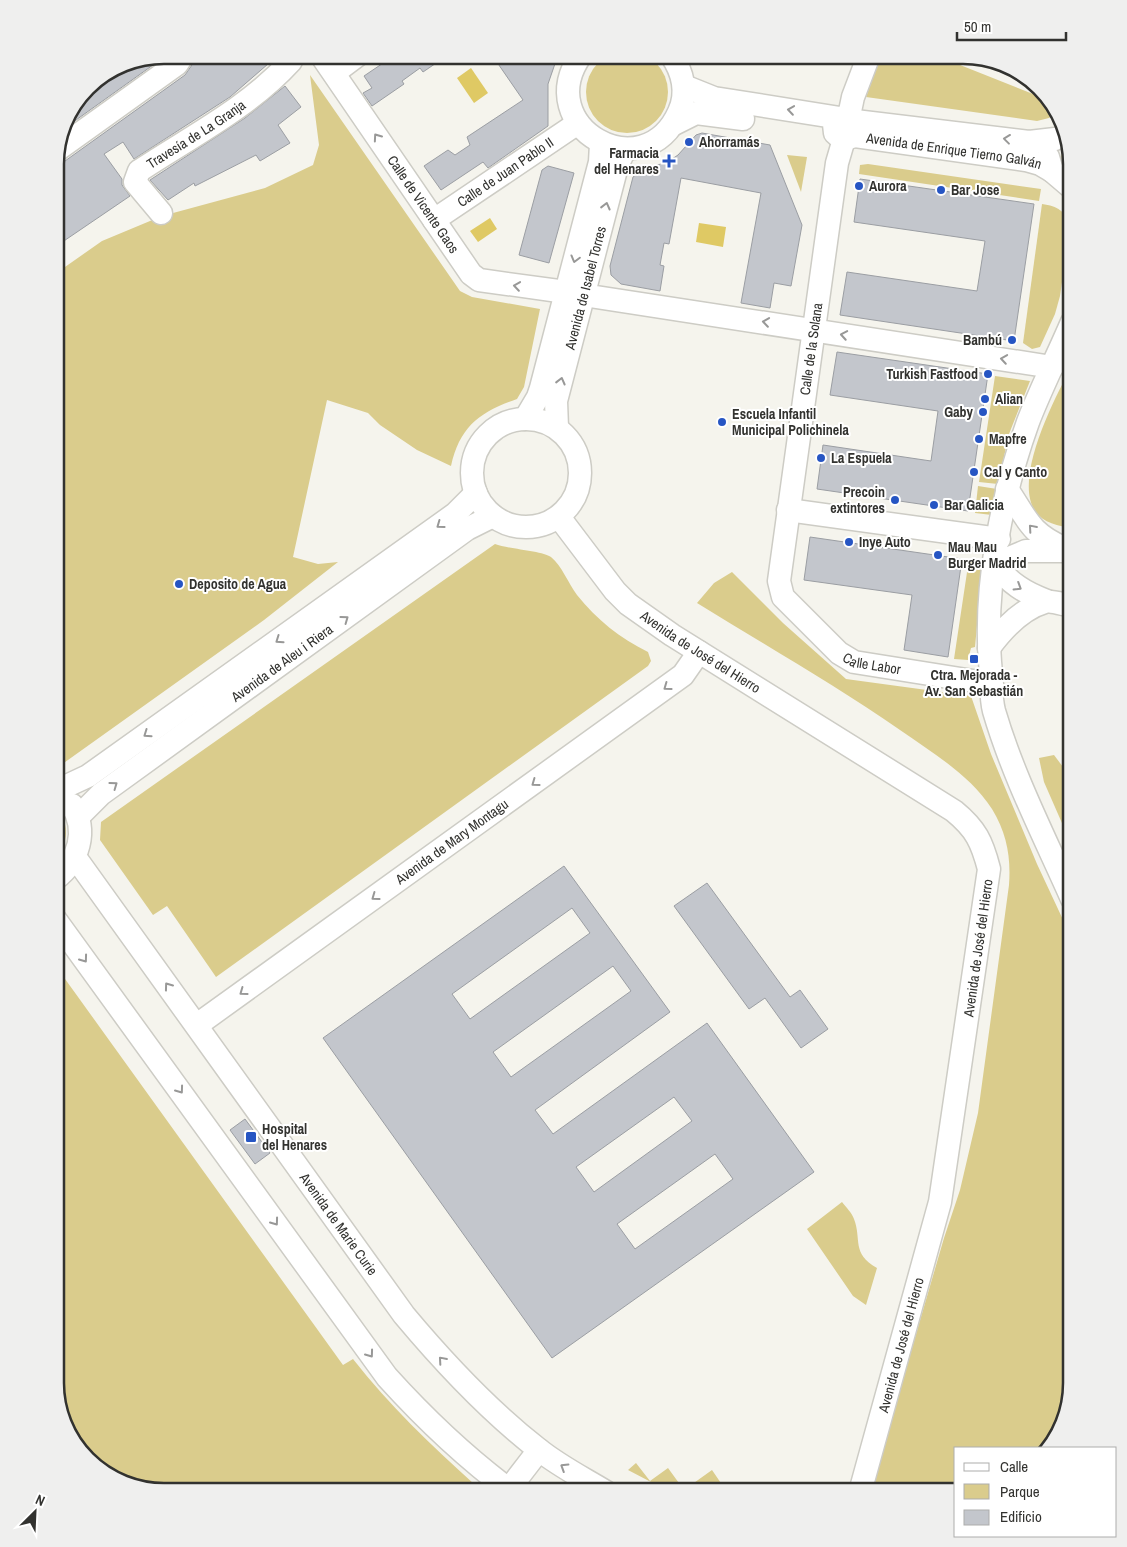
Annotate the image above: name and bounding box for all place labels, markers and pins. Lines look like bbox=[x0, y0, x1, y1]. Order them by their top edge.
place label: Ahorramás bbox=[699, 133, 760, 151]
marker: Ahorramás bbox=[683, 136, 695, 148]
place label: Farmacia del Henares bbox=[594, 144, 660, 178]
marker: Farmacia del Henares bbox=[663, 155, 675, 167]
place label: Aurora bbox=[869, 177, 907, 195]
marker: Aurora bbox=[853, 180, 865, 192]
place label: Bar Jose bbox=[951, 181, 1000, 199]
marker: Bar Jose bbox=[935, 184, 947, 196]
place label: Bambú bbox=[963, 331, 1002, 349]
marker: Bambú bbox=[1006, 334, 1018, 346]
place label: Turkish Fastfood bbox=[886, 365, 978, 383]
marker: Turkish Fastfood bbox=[982, 368, 994, 380]
place label: Alian bbox=[995, 390, 1023, 408]
marker: Alian bbox=[979, 393, 991, 405]
place label: Gaby bbox=[944, 403, 974, 421]
place label: Escuela Infantil Municipal Polichinela bbox=[732, 405, 849, 439]
marker: Gaby bbox=[977, 406, 989, 418]
marker: Escuela Infantil Municipal Polichinela bbox=[716, 416, 728, 428]
place label: Mapfre bbox=[989, 430, 1027, 448]
marker: Mapfre bbox=[973, 433, 985, 445]
place label: La Espuela bbox=[831, 449, 892, 467]
marker: La Espuela bbox=[815, 452, 827, 464]
place label: Cal y Canto bbox=[984, 463, 1047, 481]
marker: Cal y Canto bbox=[968, 466, 980, 478]
place label: Precoin extintores bbox=[830, 483, 885, 517]
marker: Precoin extintores bbox=[889, 494, 901, 506]
place label: Bar Galicia bbox=[944, 496, 1005, 514]
marker: Bar Galicia bbox=[928, 499, 940, 511]
place label: Inye Auto bbox=[859, 533, 911, 551]
marker: Inye Auto bbox=[843, 536, 855, 548]
place label: Mau Mau Burger Madrid bbox=[948, 538, 1026, 572]
marker: Mau Mau Burger Madrid bbox=[932, 549, 944, 561]
place label: Deposito de Agua bbox=[189, 575, 287, 593]
marker: Deposito de Agua bbox=[173, 578, 185, 590]
marker: Ctra. Mejorada - Av. San Sebastián bbox=[968, 653, 980, 665]
place label: Ctra. Mejorada - Av. San Sebastián bbox=[925, 666, 1023, 700]
place label: Hospital del Henares bbox=[262, 1120, 327, 1154]
marker: Hospital del Henares bbox=[244, 1130, 258, 1144]

